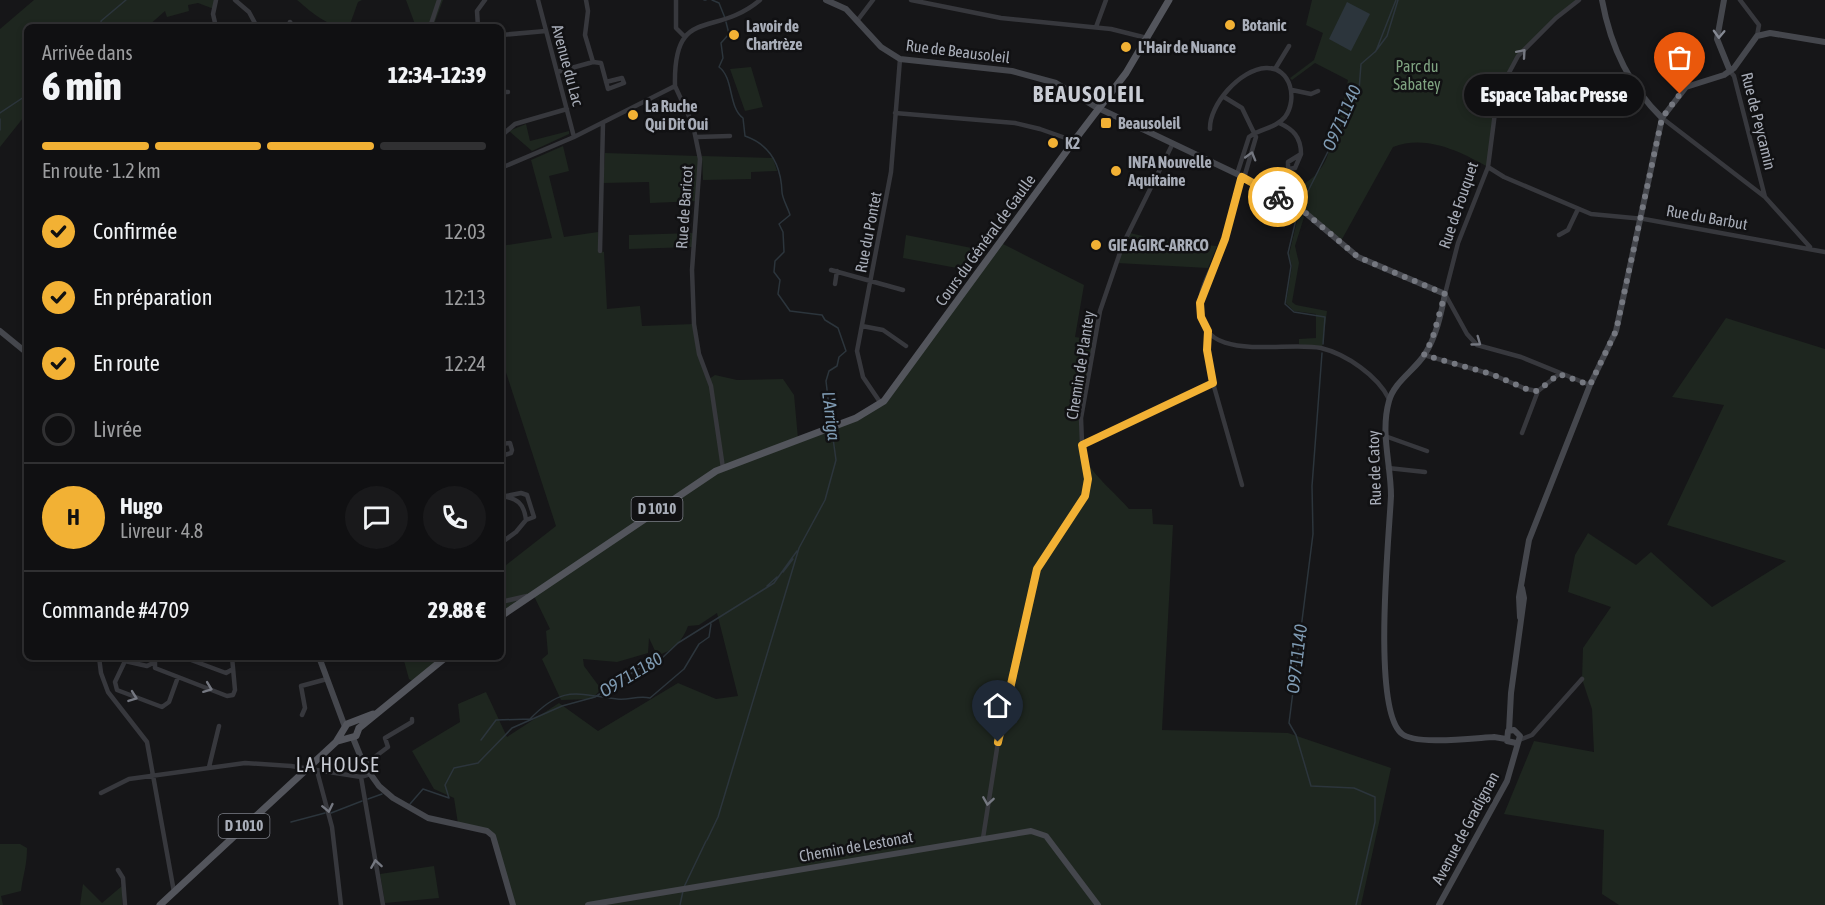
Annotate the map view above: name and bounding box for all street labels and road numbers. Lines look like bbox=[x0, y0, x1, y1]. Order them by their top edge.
street label: Avenue du Lac bbox=[548, 22, 588, 108]
street label: Rue de Beausoleil bbox=[905, 36, 1012, 66]
street label: Rue de Peycamin bbox=[1737, 70, 1780, 172]
street label: Rue de Fouquet bbox=[1435, 159, 1482, 251]
street label: Rue de Baricot bbox=[672, 164, 696, 249]
street label: Cours du Général de Gaulle bbox=[931, 171, 1039, 309]
street label: Rue du Pontet bbox=[851, 190, 885, 274]
street label: Rue du Barbut bbox=[1665, 201, 1749, 233]
street label: Chemin de Plantey bbox=[1063, 309, 1099, 421]
street label: Rue de Catoy bbox=[1364, 430, 1385, 506]
road number: D 1010 bbox=[632, 497, 682, 521]
street label: Avenue de Gradignan bbox=[1428, 769, 1503, 888]
road number: D 1010 bbox=[218, 814, 270, 838]
street label: Chemin de Lestonat bbox=[798, 827, 915, 865]

